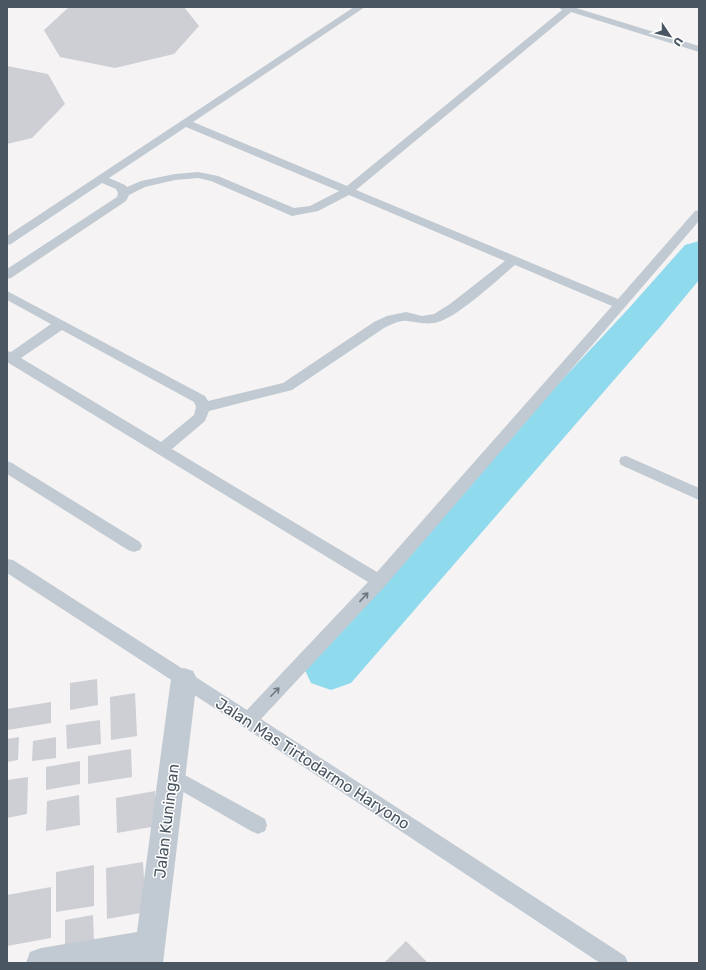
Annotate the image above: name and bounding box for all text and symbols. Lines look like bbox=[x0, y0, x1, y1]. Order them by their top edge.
north arrow bbox=[650, 16, 690, 56]
text: U bbox=[670, 34, 685, 48]
one-way arrow bbox=[359, 592, 369, 602]
one-way arrow bbox=[270, 687, 280, 697]
street label: Jalan Mas Tirtodarmo Haryono bbox=[212, 693, 413, 833]
street label: Jalan Kuningan bbox=[150, 763, 183, 880]

